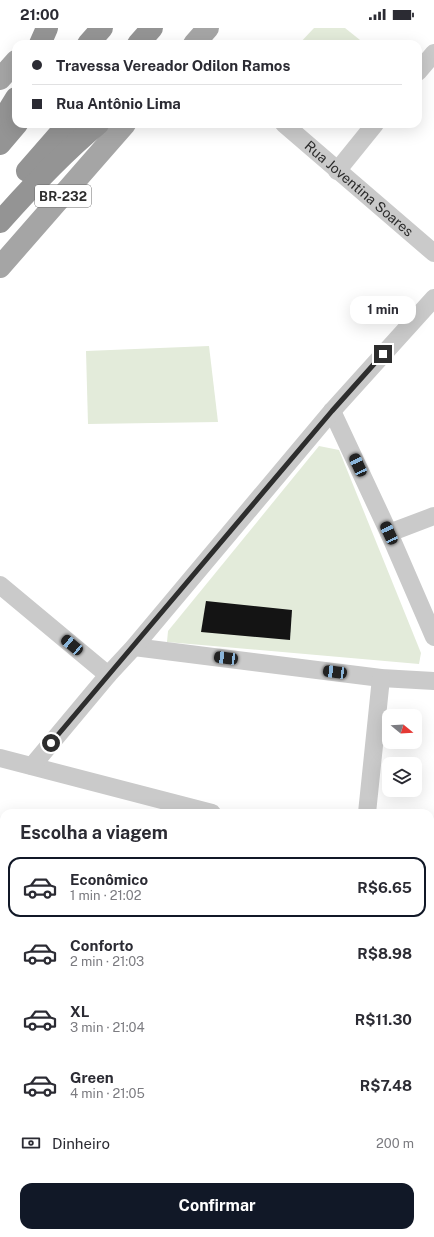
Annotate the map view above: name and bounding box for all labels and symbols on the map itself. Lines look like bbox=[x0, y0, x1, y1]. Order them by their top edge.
street label: Rua Joventina Soares bbox=[301, 137, 417, 240]
road number: BR-232 bbox=[35, 185, 91, 207]
callout: 1 min bbox=[350, 296, 416, 324]
route end bbox=[374, 345, 392, 363]
car bbox=[347, 452, 369, 478]
car bbox=[378, 520, 400, 546]
car bbox=[59, 633, 85, 657]
car bbox=[213, 651, 239, 665]
car bbox=[322, 665, 348, 679]
north arrow bbox=[382, 709, 422, 749]
route start bbox=[42, 734, 60, 752]

